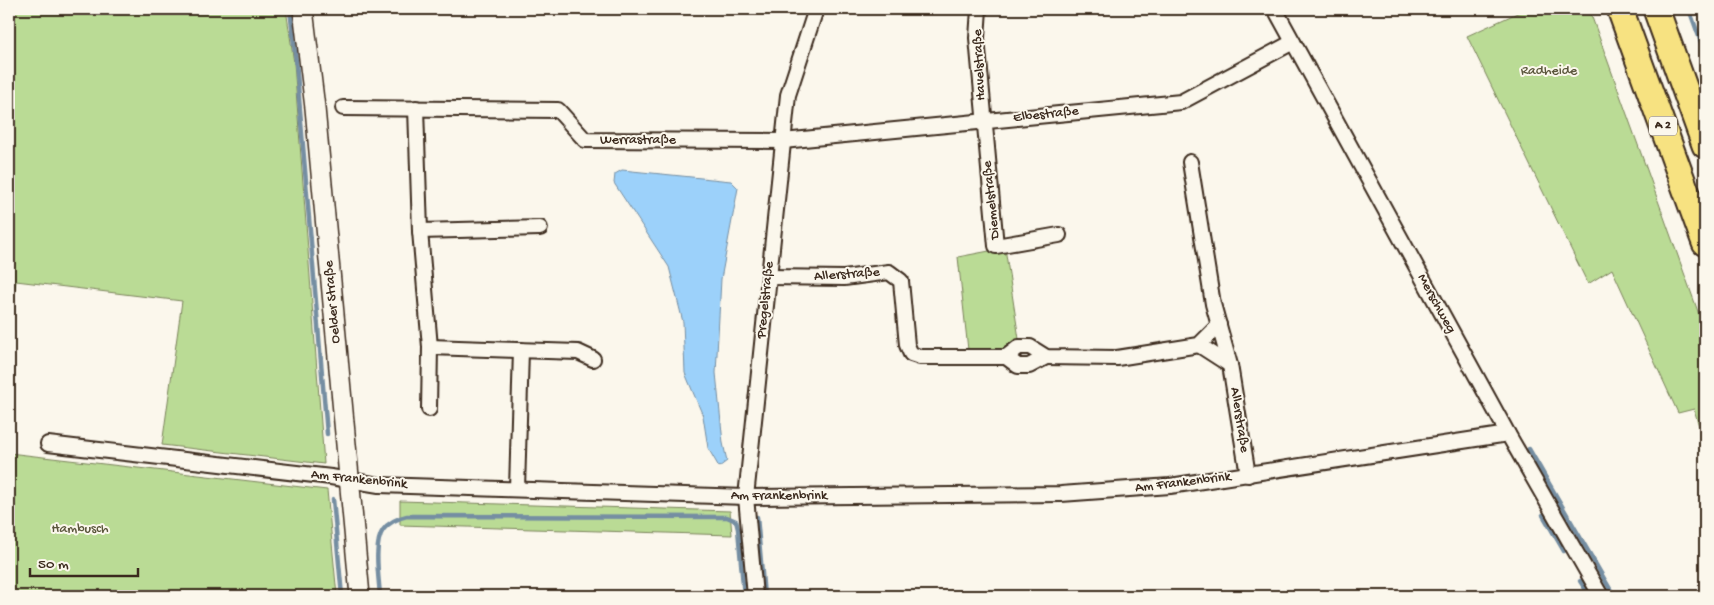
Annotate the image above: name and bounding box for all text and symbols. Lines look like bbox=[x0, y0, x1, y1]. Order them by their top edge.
street label: Havelstraße bbox=[970, 28, 990, 101]
park label: Radheide bbox=[1521, 63, 1578, 80]
street label: Elbestraße bbox=[1012, 103, 1080, 127]
road number: A 2 bbox=[1649, 116, 1677, 136]
street label: Werrastraße bbox=[600, 132, 677, 149]
street label: Diemelstraße bbox=[979, 159, 1005, 241]
street label: Oelder Straße bbox=[321, 259, 345, 344]
street label: Pregelstraße bbox=[753, 260, 779, 340]
street label: Allerstraße bbox=[814, 264, 881, 286]
street label: Merschweg bbox=[1413, 271, 1459, 337]
street label: Allerstraße bbox=[1225, 386, 1253, 455]
street label: Am Frankenbrink bbox=[310, 467, 410, 494]
street label: Am Frankenbrink bbox=[1134, 468, 1234, 497]
street label: Am Frankenbrink bbox=[731, 488, 829, 505]
park label: Hambusch bbox=[51, 521, 109, 538]
scale bar bbox=[30, 545, 138, 577]
text: 50 m bbox=[38, 556, 69, 574]

